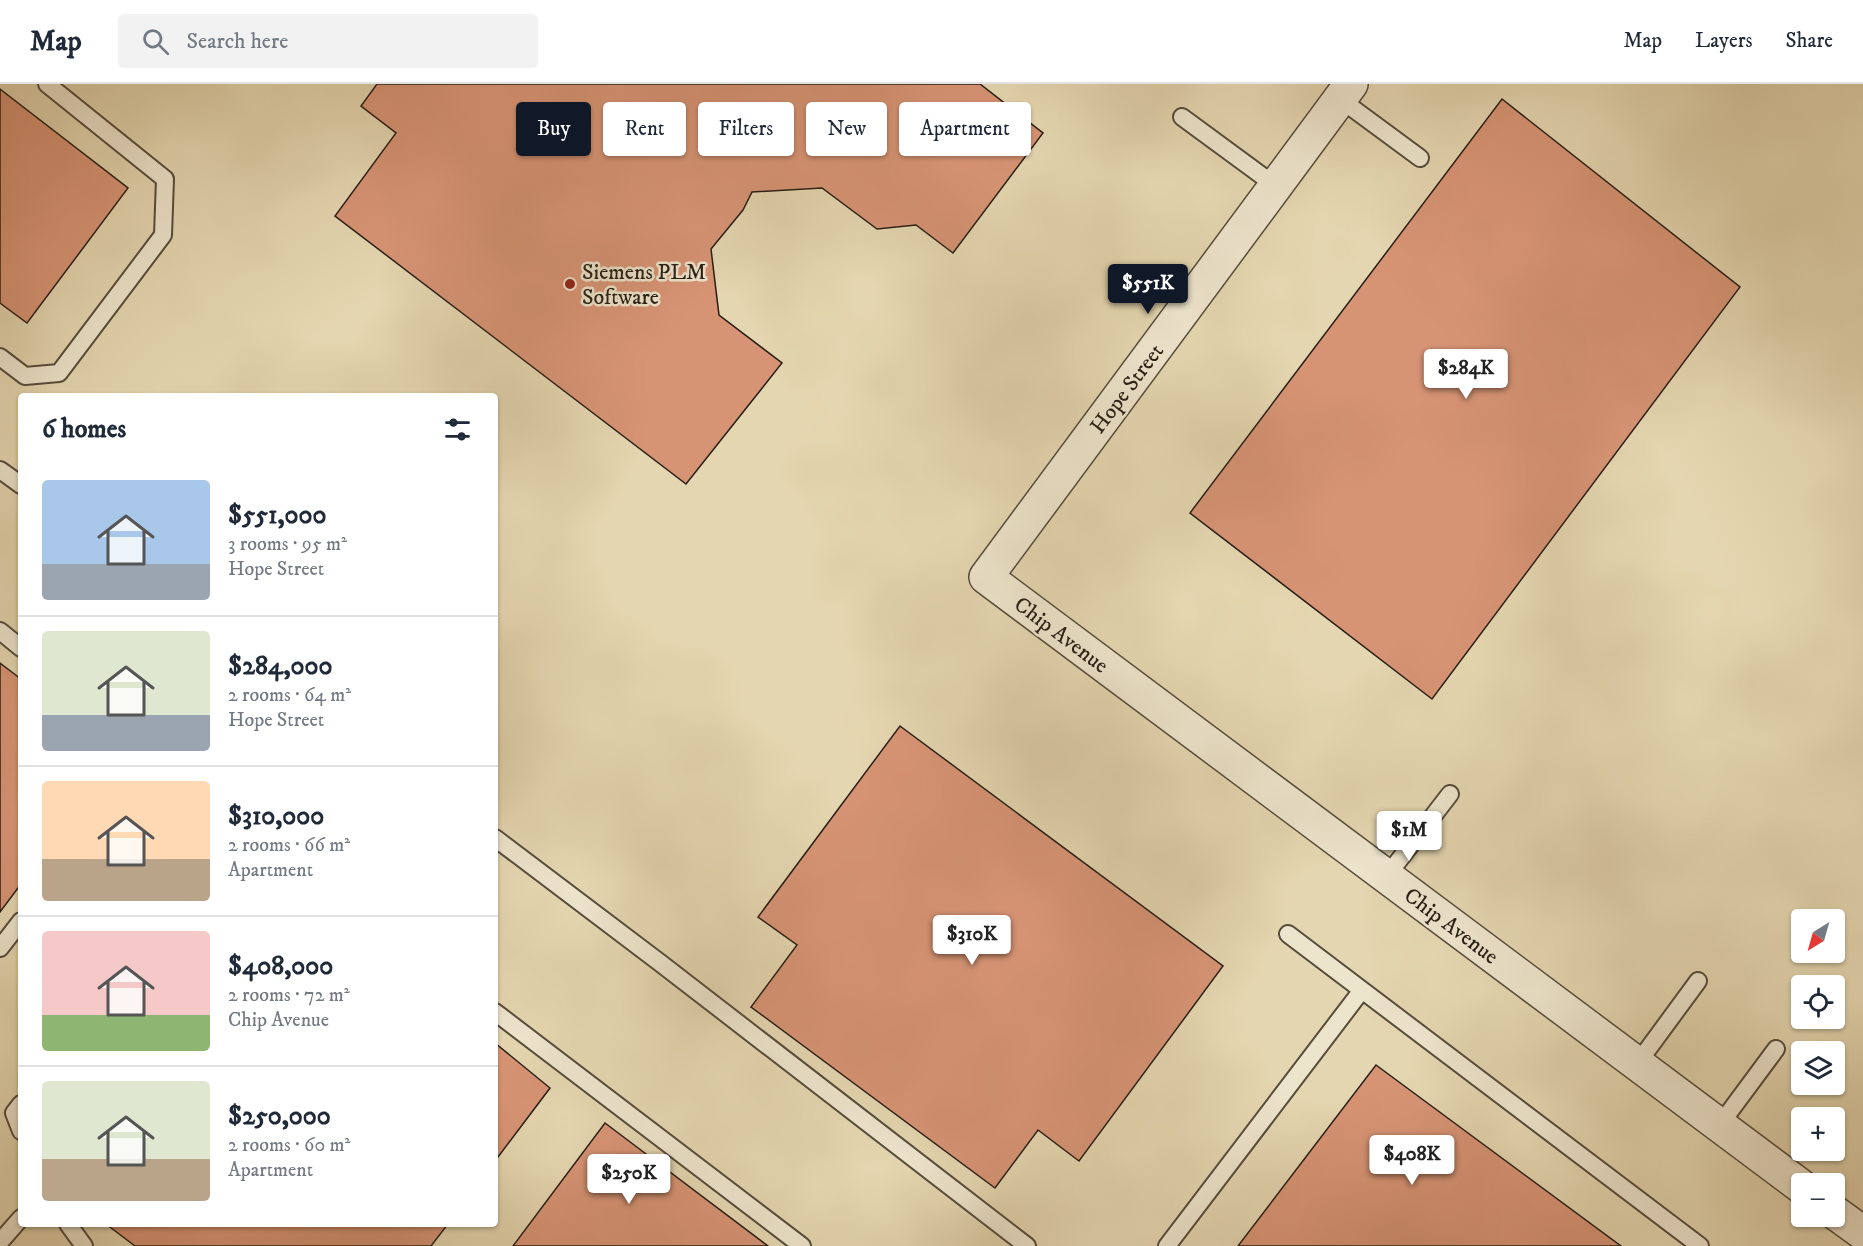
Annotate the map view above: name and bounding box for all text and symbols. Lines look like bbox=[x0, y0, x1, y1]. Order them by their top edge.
search box bbox=[118, 14, 538, 68]
text: Map bbox=[30, 24, 82, 59]
icon: search bbox=[139, 25, 172, 58]
text: Search here bbox=[187, 28, 288, 55]
text: Map bbox=[1623, 28, 1662, 54]
text: Layers bbox=[1695, 28, 1753, 54]
text: Share bbox=[1786, 28, 1833, 54]
chip: Buy bbox=[516, 102, 591, 156]
chip: Rent bbox=[603, 102, 686, 156]
chip: Filters bbox=[698, 102, 794, 156]
chip: New bbox=[806, 102, 887, 156]
chip: Apartment bbox=[899, 102, 1031, 156]
place label: Siemens PLM Software bbox=[582, 259, 706, 311]
pin: $551K bbox=[1106, 264, 1190, 315]
text: $551K bbox=[1122, 271, 1174, 296]
marker: Siemens PLM Software bbox=[563, 277, 577, 291]
street label: Hope Street bbox=[1085, 339, 1170, 439]
pin: $284K bbox=[1424, 349, 1508, 400]
text: $284K bbox=[1438, 356, 1494, 381]
text: 6 homes bbox=[42, 413, 126, 446]
icon: filters bbox=[441, 413, 474, 446]
text: $551,000 bbox=[228, 499, 327, 532]
icon: home bbox=[90, 504, 162, 576]
text: 3 rooms · 95 m² bbox=[228, 532, 347, 557]
text: Hope Street bbox=[228, 557, 324, 582]
street label: Chip Avenue bbox=[1009, 591, 1114, 679]
text: $284,000 bbox=[228, 650, 333, 683]
icon: home bbox=[90, 655, 162, 727]
text: 2 rooms · 64 m² bbox=[228, 683, 351, 708]
text: Hope Street bbox=[228, 708, 324, 733]
text: $310,000 bbox=[228, 800, 324, 833]
icon: home bbox=[90, 805, 162, 877]
pin: $1M bbox=[1380, 811, 1438, 862]
text: $1M bbox=[1391, 818, 1427, 843]
text: 2 rooms · 66 m² bbox=[228, 833, 350, 858]
text: Apartment bbox=[228, 858, 313, 883]
street label: Chip Avenue bbox=[1399, 882, 1504, 970]
north arrow bbox=[1791, 909, 1845, 963]
map controls bbox=[1791, 909, 1845, 1227]
pin: $310K bbox=[930, 915, 1014, 966]
text: $310K bbox=[947, 922, 997, 947]
text: $408,000 bbox=[228, 950, 333, 983]
icon: home bbox=[90, 955, 162, 1027]
button: locate bbox=[1791, 975, 1845, 1029]
text: 2 rooms · 72 m² bbox=[228, 983, 350, 1008]
text: Chip Avenue bbox=[228, 1008, 329, 1033]
button: layers bbox=[1791, 1041, 1845, 1095]
text: $250,000 bbox=[228, 1100, 331, 1133]
icon: home bbox=[90, 1105, 162, 1177]
button: + bbox=[1791, 1107, 1845, 1161]
text: 2 rooms · 60 m² bbox=[228, 1133, 350, 1158]
pin: $408K bbox=[1370, 1135, 1454, 1186]
text: $408K bbox=[1383, 1142, 1441, 1167]
pin: $250K bbox=[587, 1154, 671, 1205]
text: Apartment bbox=[228, 1158, 313, 1183]
text: $250K bbox=[601, 1161, 657, 1186]
button: − bbox=[1791, 1173, 1845, 1227]

